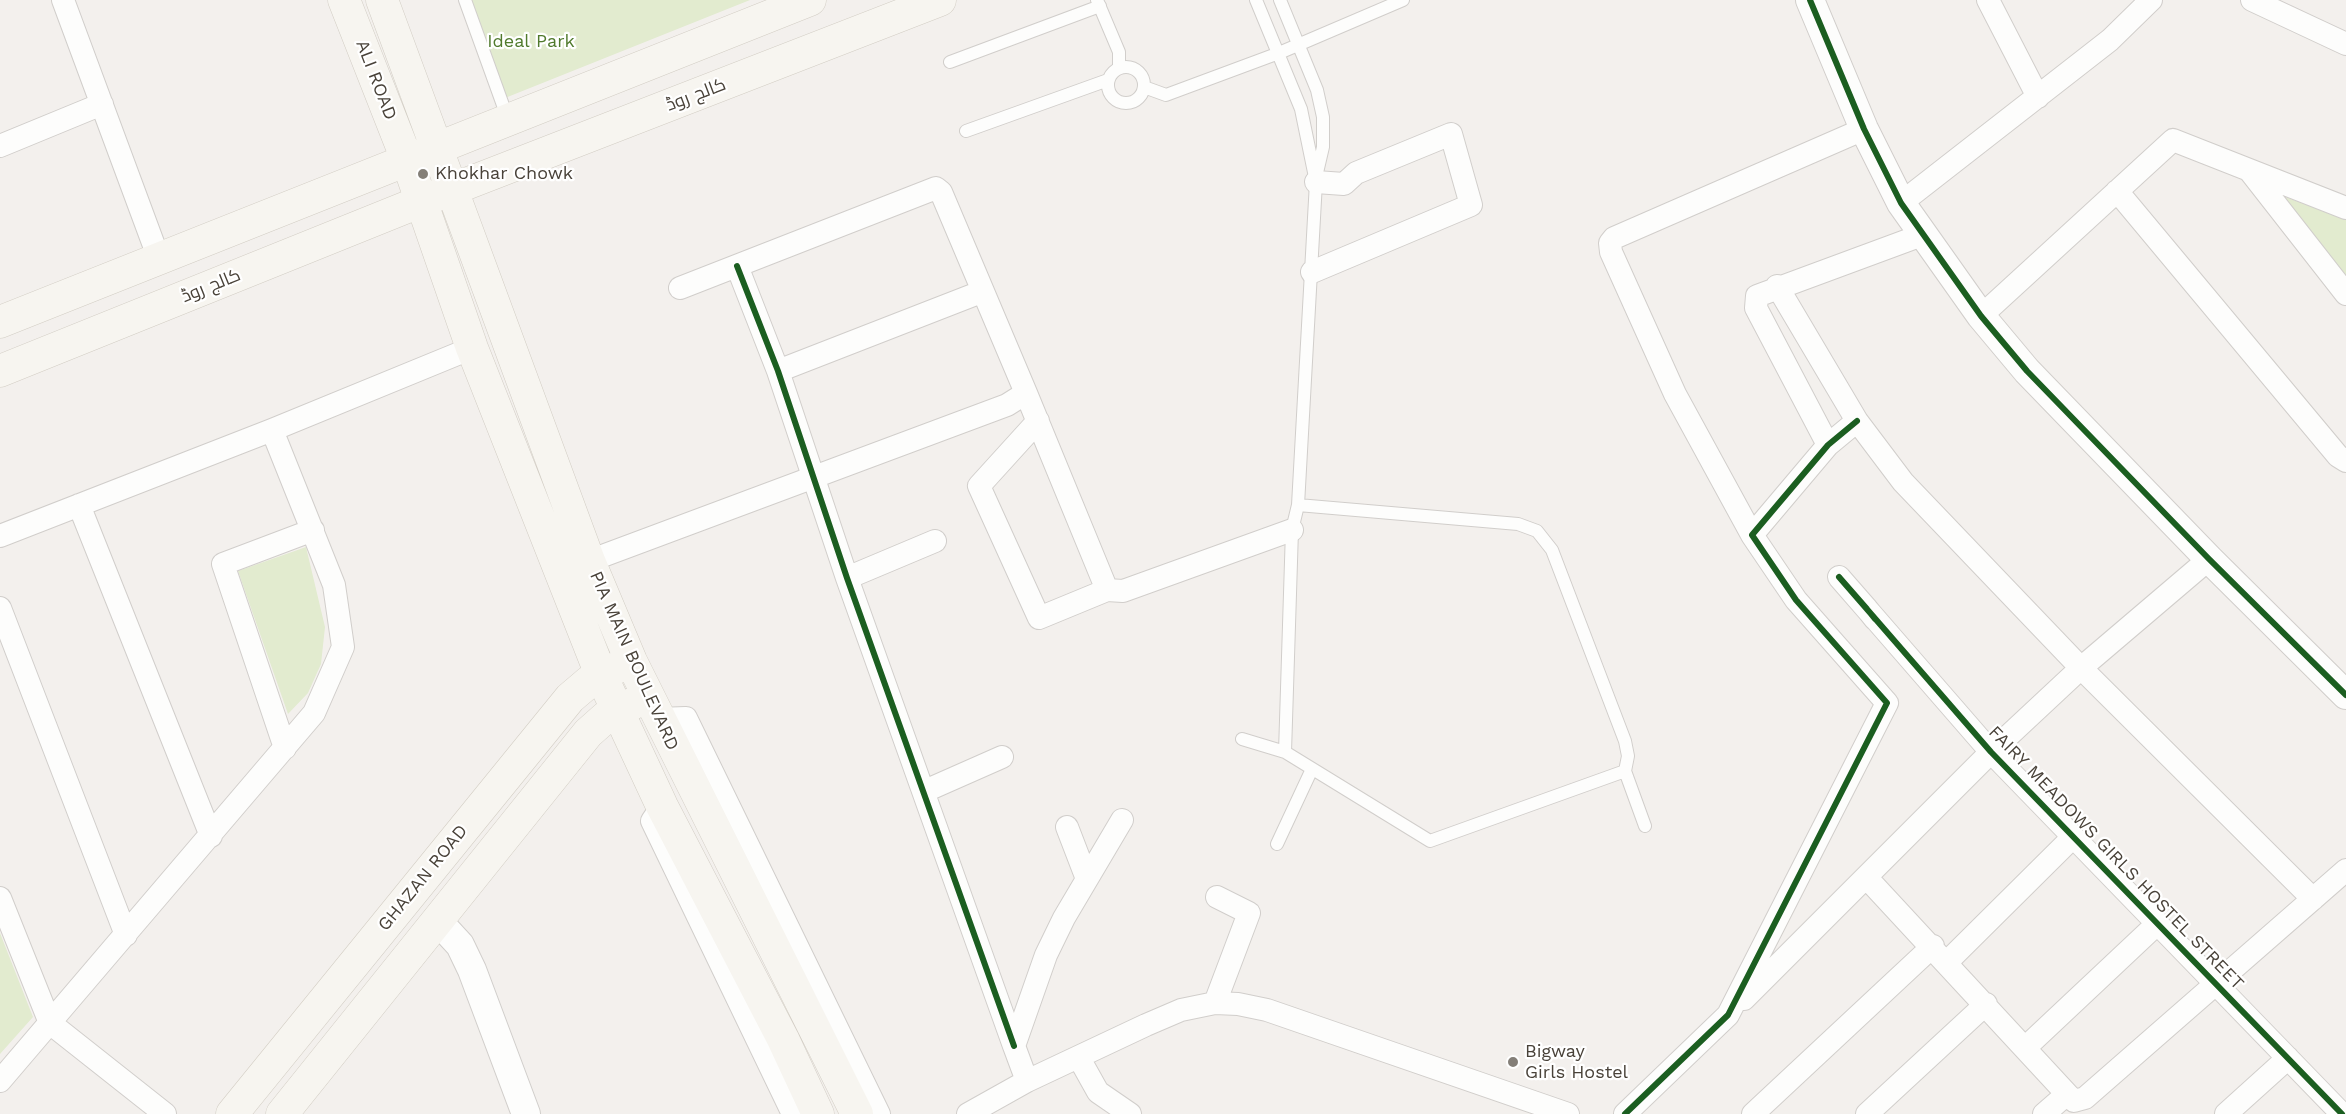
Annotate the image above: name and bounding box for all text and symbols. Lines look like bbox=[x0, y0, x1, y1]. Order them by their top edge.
park label: Ideal Park bbox=[487, 31, 575, 53]
street label: ALI ROAD bbox=[351, 37, 401, 123]
street label: کالج روڈ bbox=[663, 74, 729, 116]
place label: Khokhar Chowk bbox=[435, 163, 573, 185]
marker: Khokhar Chowk bbox=[416, 167, 430, 181]
street label: کالج روڈ bbox=[178, 264, 244, 308]
street label: PIA MAIN BOULEVARD bbox=[585, 568, 683, 754]
street label: FAIRY MEADOWS GIRLS HOSTEL STREET bbox=[1984, 722, 2248, 994]
street label: GHAZAN ROAD bbox=[374, 821, 472, 935]
place label: Bigway Girls Hostel bbox=[1525, 1041, 1628, 1084]
marker: Bigway Girls Hostel bbox=[1506, 1055, 1520, 1069]

